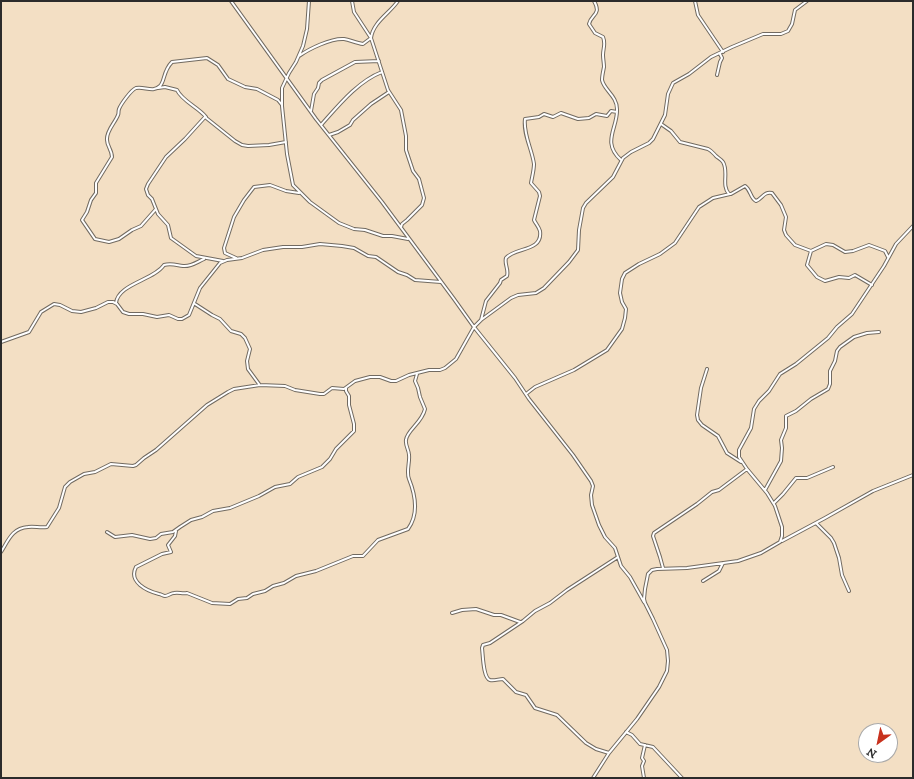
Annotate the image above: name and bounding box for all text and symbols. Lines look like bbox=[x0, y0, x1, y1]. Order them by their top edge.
north arrow bbox=[858, 723, 898, 763]
text: N bbox=[864, 744, 880, 761]

